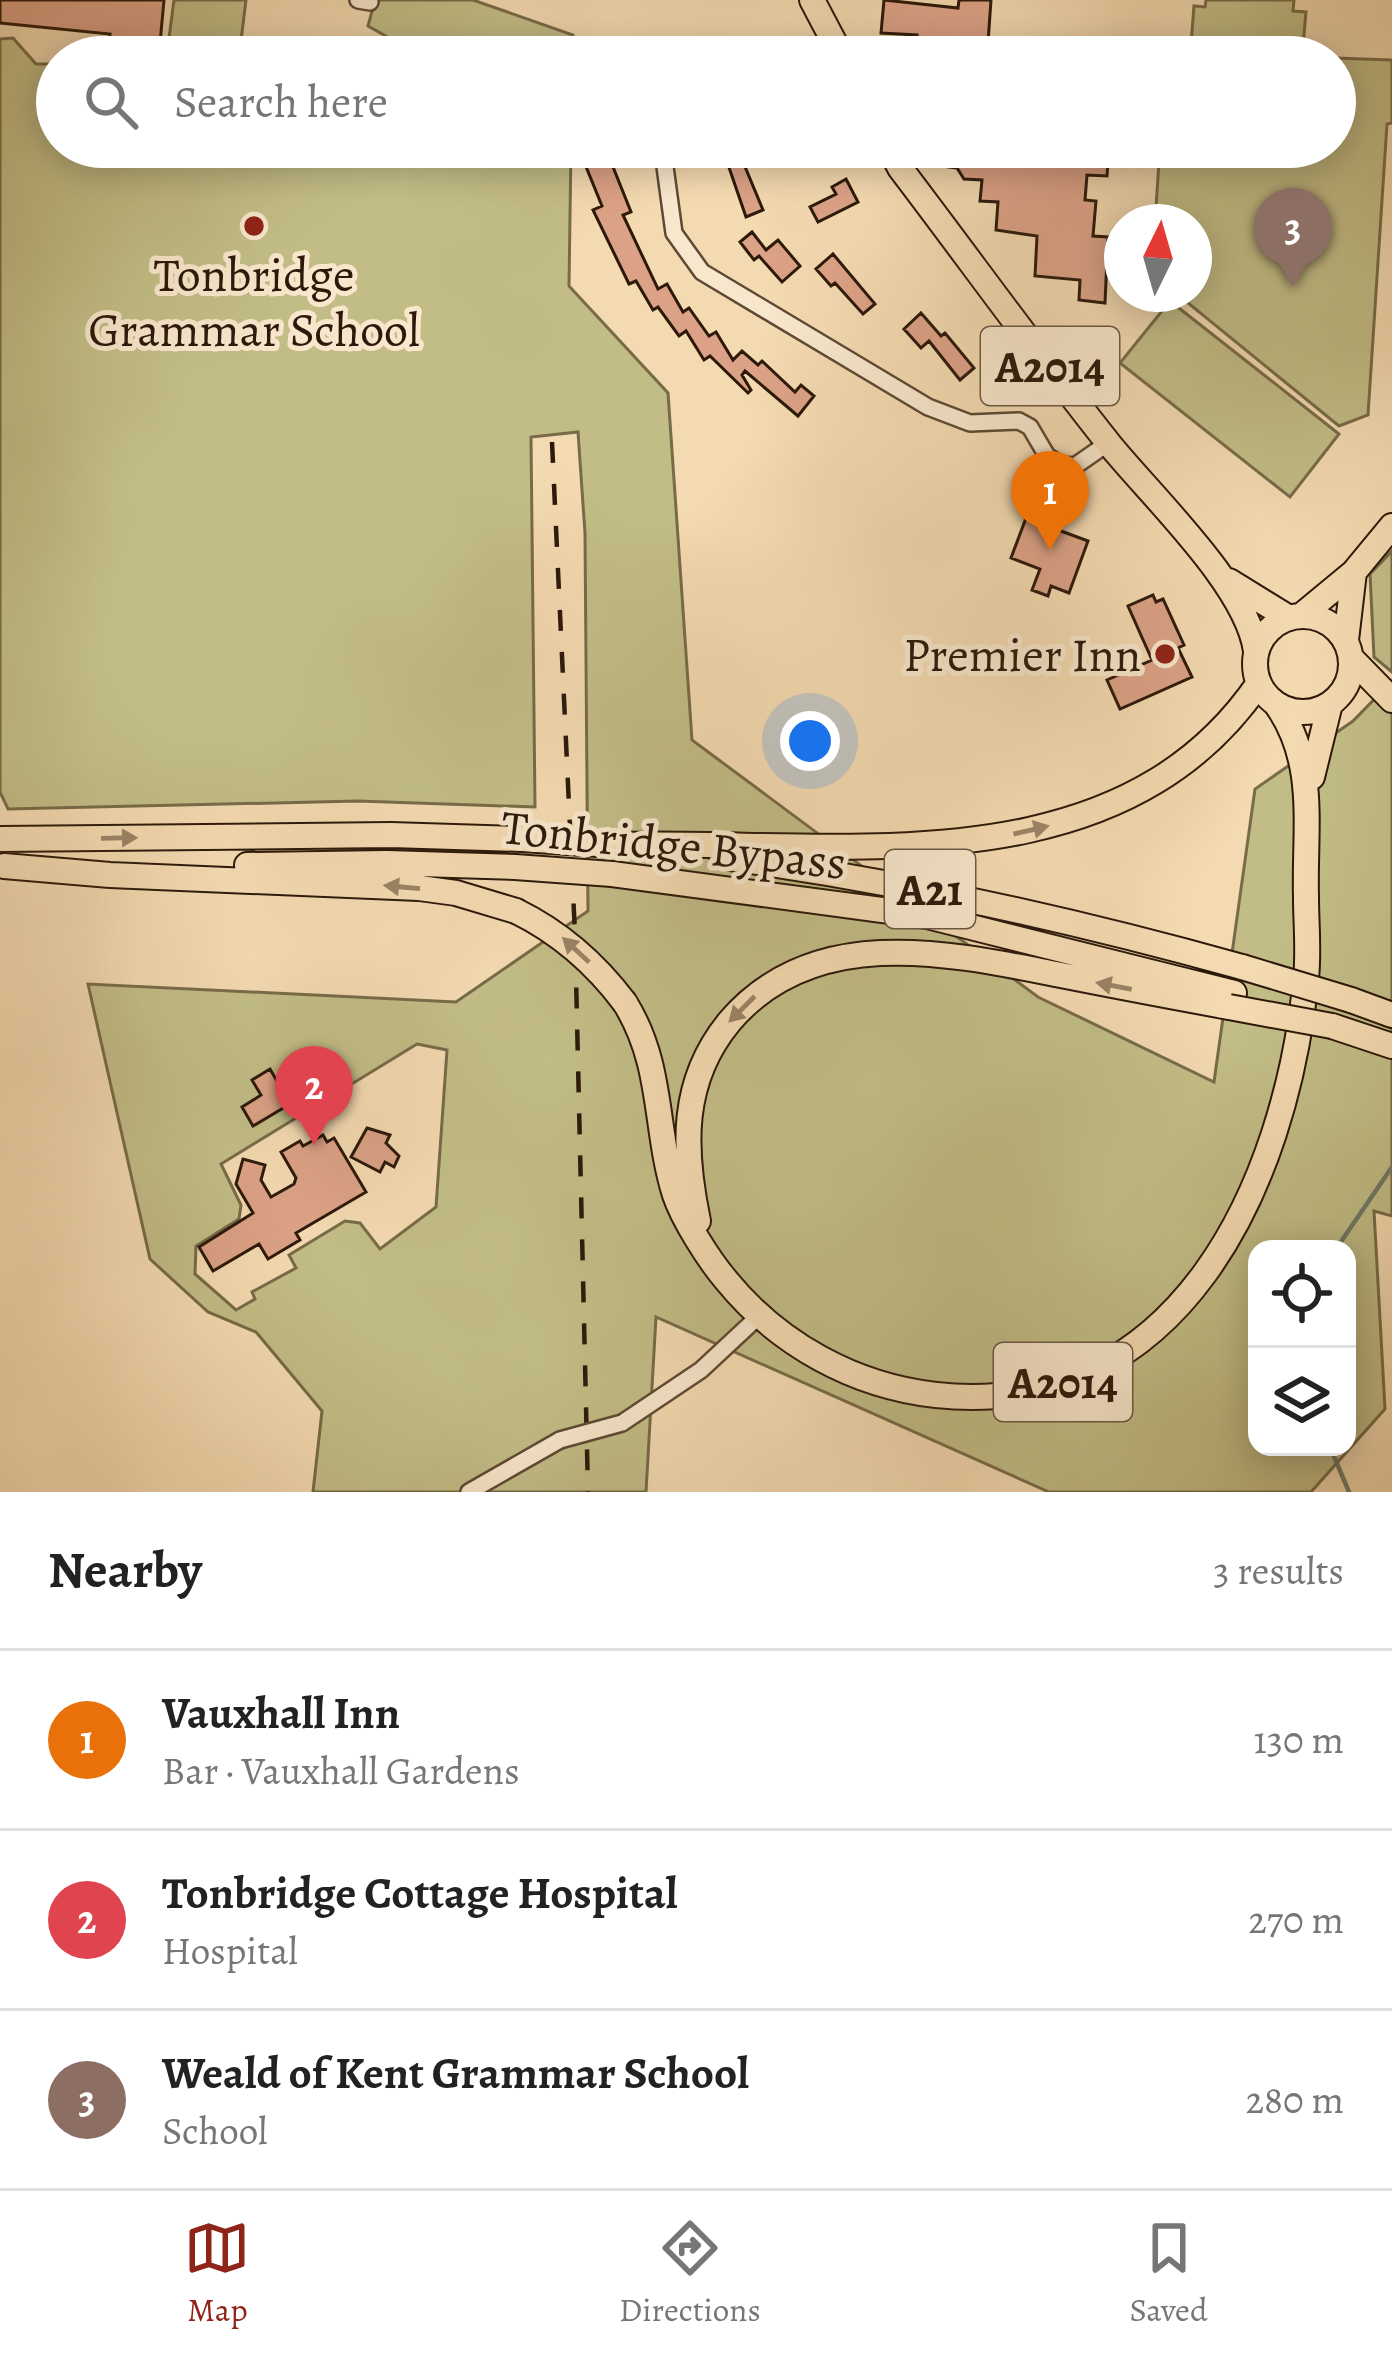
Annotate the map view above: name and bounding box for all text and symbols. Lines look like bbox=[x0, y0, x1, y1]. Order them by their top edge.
search box bbox=[36, 36, 1356, 168]
icon: search bbox=[78, 69, 144, 135]
text: Search here bbox=[174, 71, 388, 133]
pin: 3 bbox=[1254, 188, 1332, 287]
north arrow bbox=[1104, 204, 1212, 312]
marker: Tonbridge Grammar School bbox=[241, 213, 267, 239]
place label: Tonbridge Grammar School bbox=[88, 242, 420, 363]
road number: A2014 bbox=[981, 327, 1119, 405]
pin: 1 bbox=[1011, 451, 1089, 550]
place label: Premier Inn bbox=[903, 622, 1141, 688]
marker: Premier Inn bbox=[1152, 641, 1178, 667]
your location bbox=[780, 711, 840, 771]
street label: Tonbridge Bypass bbox=[498, 794, 850, 896]
one-way arrow bbox=[1012, 820, 1049, 839]
one-way arrow bbox=[101, 828, 139, 848]
road number: A21 bbox=[885, 850, 975, 928]
one-way arrow bbox=[383, 877, 420, 896]
one-way arrow bbox=[562, 937, 591, 964]
one-way arrow bbox=[1095, 976, 1132, 995]
one-way arrow bbox=[729, 994, 757, 1023]
pin: 2 bbox=[275, 1046, 353, 1145]
map controls bbox=[1248, 1240, 1356, 1456]
button: locate bbox=[1248, 1240, 1356, 1348]
road number: A2014 bbox=[994, 1343, 1132, 1421]
button: layers bbox=[1248, 1348, 1356, 1456]
text: Nearby bbox=[48, 1535, 202, 1605]
text: 3 results bbox=[1213, 1544, 1344, 1597]
text: Vauxhall Inn bbox=[162, 1682, 400, 1744]
text: 1 bbox=[80, 1713, 94, 1766]
text: 130 m bbox=[1253, 1713, 1344, 1766]
text: Bar · Vauxhall Gardens bbox=[162, 1744, 520, 1797]
text: Tonbridge Cottage Hospital bbox=[162, 1862, 678, 1924]
text: 2 bbox=[78, 1893, 96, 1946]
text: 270 m bbox=[1248, 1893, 1344, 1946]
text: Hospital bbox=[162, 1924, 298, 1977]
text: Weald of Kent Grammar School bbox=[162, 2042, 749, 2104]
text: 3 bbox=[79, 2073, 95, 2126]
text: 280 m bbox=[1246, 2073, 1344, 2126]
text: School bbox=[162, 2104, 268, 2157]
tab: Map bbox=[184, 2215, 250, 2332]
tab: Directions bbox=[619, 2215, 761, 2332]
tab: Saved bbox=[1129, 2215, 1208, 2332]

